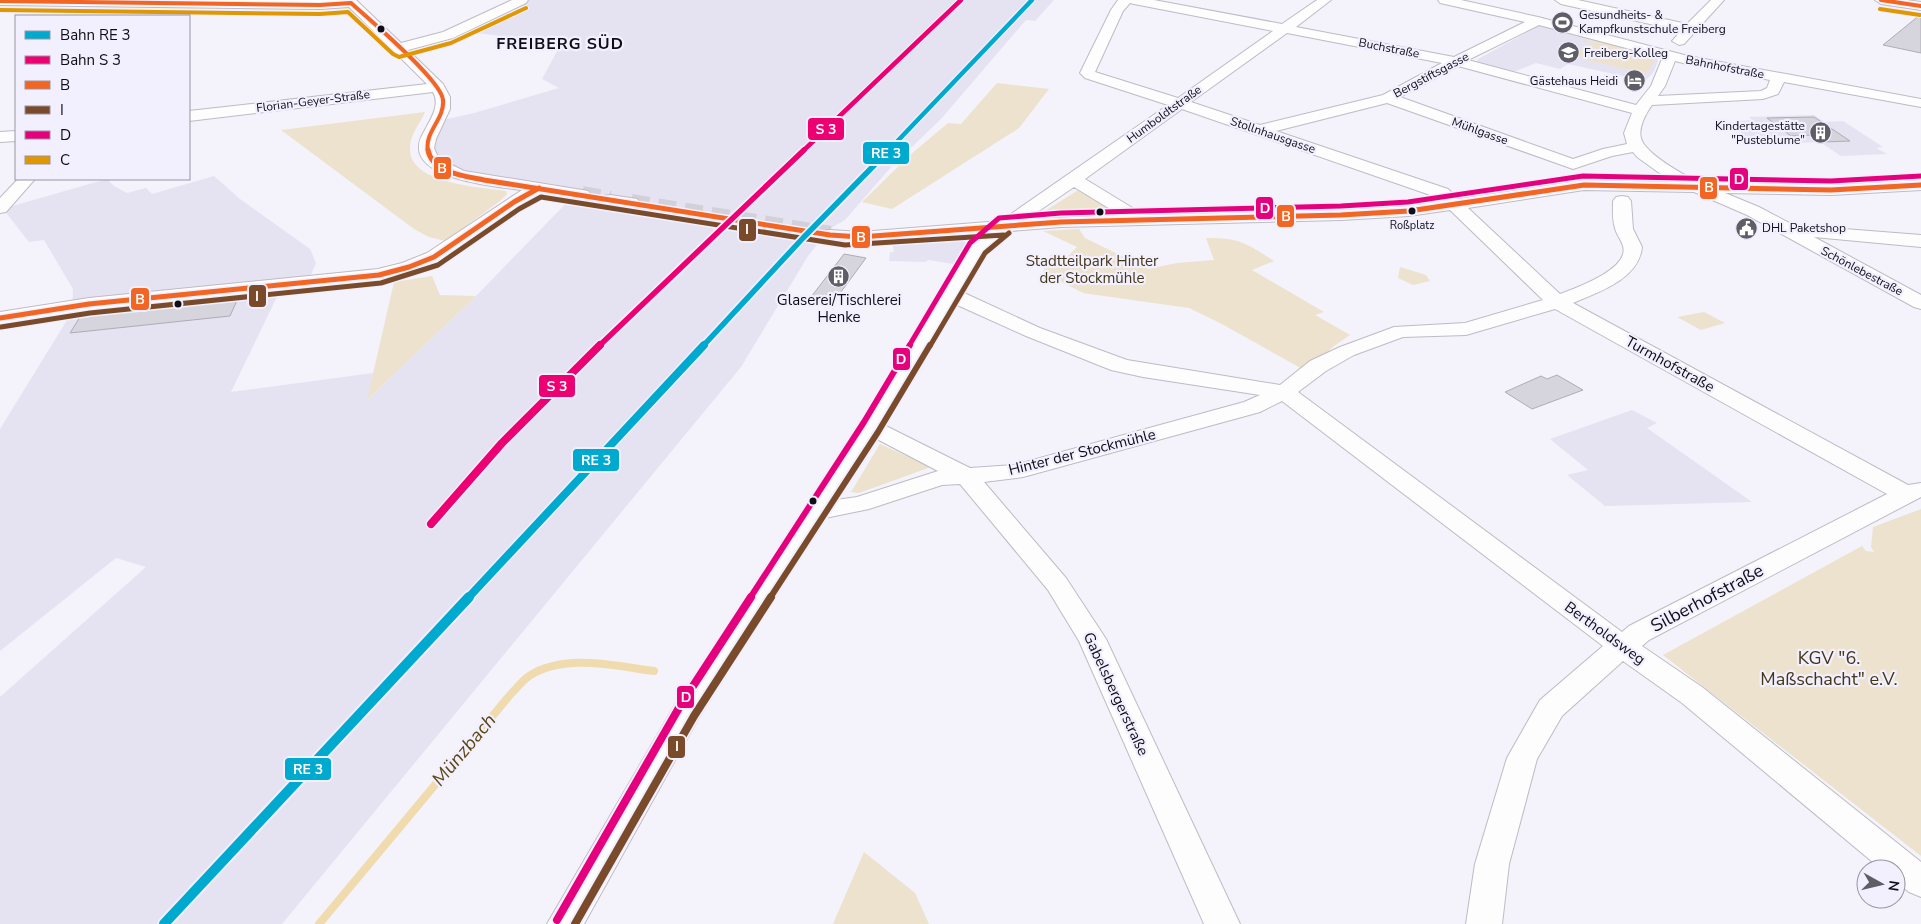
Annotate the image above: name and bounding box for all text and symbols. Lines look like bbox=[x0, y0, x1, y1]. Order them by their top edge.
place label: Gesundheits- & Kampfkunstschule Freiberg bbox=[1579, 7, 1726, 37]
sports icon: Gesundheits- & Kampfkunstschule Freiberg bbox=[1551, 10, 1575, 34]
legend bbox=[15, 15, 190, 180]
unlabelled marker bbox=[376, 24, 386, 34]
text: Bahn RE 3 bbox=[60, 25, 131, 45]
district label: FREIBERG SÜD bbox=[496, 33, 624, 55]
street label: Buchstraße bbox=[1357, 34, 1421, 62]
school or university icon: Freiberg-Kolleg bbox=[1556, 41, 1580, 65]
place label: Freiberg-Kolleg bbox=[1584, 45, 1668, 61]
street label: Bergstiftsgasse bbox=[1390, 48, 1472, 102]
text: Bahn S 3 bbox=[60, 50, 121, 70]
street label: Bahnhofstraße bbox=[1684, 52, 1766, 82]
hotel icon: Gästehaus Heidi bbox=[1622, 69, 1646, 93]
place label: Gästehaus Heidi bbox=[1530, 73, 1618, 89]
text: B bbox=[60, 75, 70, 95]
street label: Humboldtstraße bbox=[1123, 81, 1205, 147]
street label: Florian-Geyer-Straße bbox=[255, 86, 371, 116]
text: I bbox=[60, 100, 64, 120]
street label: Stollnhausgasse bbox=[1228, 113, 1318, 157]
street label: Mühlgasse bbox=[1450, 113, 1510, 149]
line badge: S 3 bbox=[807, 117, 845, 141]
place label: Kindertagestätte "Pusteblume" bbox=[1715, 118, 1805, 148]
text: S 3 bbox=[815, 120, 837, 139]
building icon: Kindertagestätte "Pusteblume" bbox=[1809, 121, 1833, 145]
text: D bbox=[60, 125, 71, 145]
line badge: RE 3 bbox=[862, 141, 910, 165]
text: RE 3 bbox=[871, 144, 901, 163]
text: C bbox=[60, 150, 70, 170]
line badge: B bbox=[433, 156, 452, 180]
text: B bbox=[437, 159, 447, 178]
line badge: D bbox=[1729, 167, 1749, 191]
text: D bbox=[1734, 170, 1744, 189]
line badge: B bbox=[1699, 176, 1718, 200]
text: B bbox=[1704, 178, 1714, 197]
line badge: D bbox=[1255, 196, 1274, 220]
text: D bbox=[1260, 199, 1270, 218]
line badge: B bbox=[1276, 204, 1295, 228]
marker: Roßplatz bbox=[1407, 206, 1417, 216]
unlabelled marker bbox=[1095, 207, 1105, 217]
text: B bbox=[1281, 207, 1291, 226]
public building icon: DHL Paketshop bbox=[1734, 216, 1758, 240]
line badge: I bbox=[738, 218, 757, 242]
place label: Roßplatz bbox=[1390, 218, 1434, 233]
text: I bbox=[745, 220, 749, 239]
place label: DHL Paketshop bbox=[1762, 220, 1846, 236]
line badge: B bbox=[851, 225, 871, 249]
text: B bbox=[856, 228, 866, 247]
street label: Schönlebestraße bbox=[1818, 243, 1906, 299]
park label: Stadtteilpark Hinter der Stockmühle bbox=[1026, 251, 1159, 288]
building icon: Glaserei/Tischlerei Henke bbox=[827, 265, 851, 289]
line badge: I bbox=[248, 284, 267, 308]
line badge: B bbox=[130, 287, 150, 311]
text: I bbox=[255, 287, 259, 306]
text: B bbox=[135, 290, 145, 309]
place label: Glaserei/Tischlerei Henke bbox=[777, 290, 901, 327]
unlabelled marker bbox=[173, 299, 183, 309]
street label: Turmhofstraße bbox=[1622, 331, 1718, 397]
line badge: D bbox=[892, 347, 911, 371]
text: D bbox=[896, 350, 906, 369]
line badge: S 3 bbox=[538, 374, 576, 398]
text: S 3 bbox=[546, 377, 568, 396]
street label: Hinter der Stockmühle bbox=[1006, 424, 1158, 480]
line badge: RE 3 bbox=[572, 448, 620, 472]
text: RE 3 bbox=[581, 451, 611, 470]
unlabelled marker bbox=[808, 496, 818, 506]
street label: Silberhofstraße bbox=[1646, 558, 1768, 638]
street label: Bertholdsweg bbox=[1561, 597, 1649, 669]
street label: Gabelsbergerstraße bbox=[1079, 629, 1153, 759]
park label: KGV "6. Maßschacht" e.V. bbox=[1760, 646, 1898, 691]
line badge: D bbox=[676, 685, 695, 709]
text: D bbox=[681, 688, 691, 707]
water label: Münzbach bbox=[426, 708, 502, 792]
line badge: I bbox=[667, 735, 686, 759]
text: I bbox=[675, 737, 679, 756]
line badge: RE 3 bbox=[284, 757, 332, 781]
text: RE 3 bbox=[293, 760, 323, 779]
north arrow bbox=[1856, 859, 1906, 909]
text: N bbox=[1883, 879, 1904, 892]

